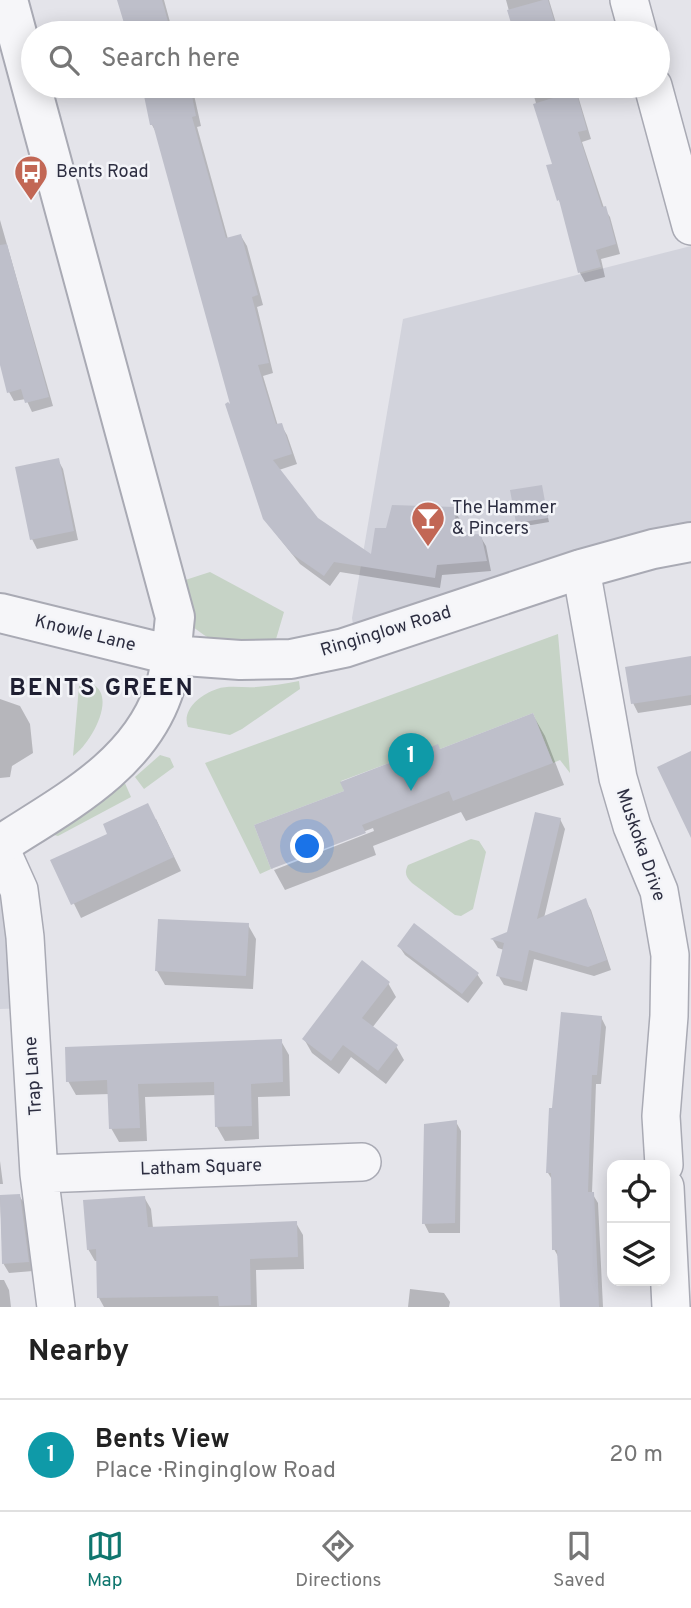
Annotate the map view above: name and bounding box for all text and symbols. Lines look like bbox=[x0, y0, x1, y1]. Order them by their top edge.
search box bbox=[21, 21, 670, 98]
icon: search bbox=[45, 41, 83, 79]
text: Search here bbox=[101, 43, 240, 76]
bus stop icon: Bents Road bbox=[12, 153, 50, 202]
place label: Bents Road bbox=[56, 161, 149, 184]
place label: The Hammer & Pincers bbox=[452, 497, 556, 541]
bar icon: The Hammer & Pincers bbox=[409, 499, 447, 548]
street label: Ringinglow Road bbox=[318, 601, 454, 663]
street label: Knowle Lane bbox=[32, 610, 138, 658]
district label: BENTS GREEN bbox=[9, 674, 195, 704]
pin: 1 bbox=[388, 733, 434, 791]
street label: Muskoka Drive bbox=[610, 786, 670, 904]
your location bbox=[290, 829, 324, 863]
street label: Trap Lane bbox=[20, 1036, 48, 1116]
street label: Latham Square bbox=[140, 1154, 262, 1182]
map controls bbox=[607, 1160, 670, 1286]
button: locate bbox=[607, 1160, 670, 1223]
button: layers bbox=[607, 1223, 670, 1286]
text: Nearby bbox=[28, 1334, 129, 1371]
text: Bents View bbox=[95, 1424, 230, 1457]
text: 1 bbox=[46, 1441, 56, 1470]
text: 20 m bbox=[609, 1441, 663, 1470]
text: Place · Ringinglow Road bbox=[95, 1457, 336, 1486]
tab: Map bbox=[86, 1527, 124, 1593]
tab: Directions bbox=[295, 1527, 382, 1593]
tab: Saved bbox=[553, 1527, 605, 1593]

